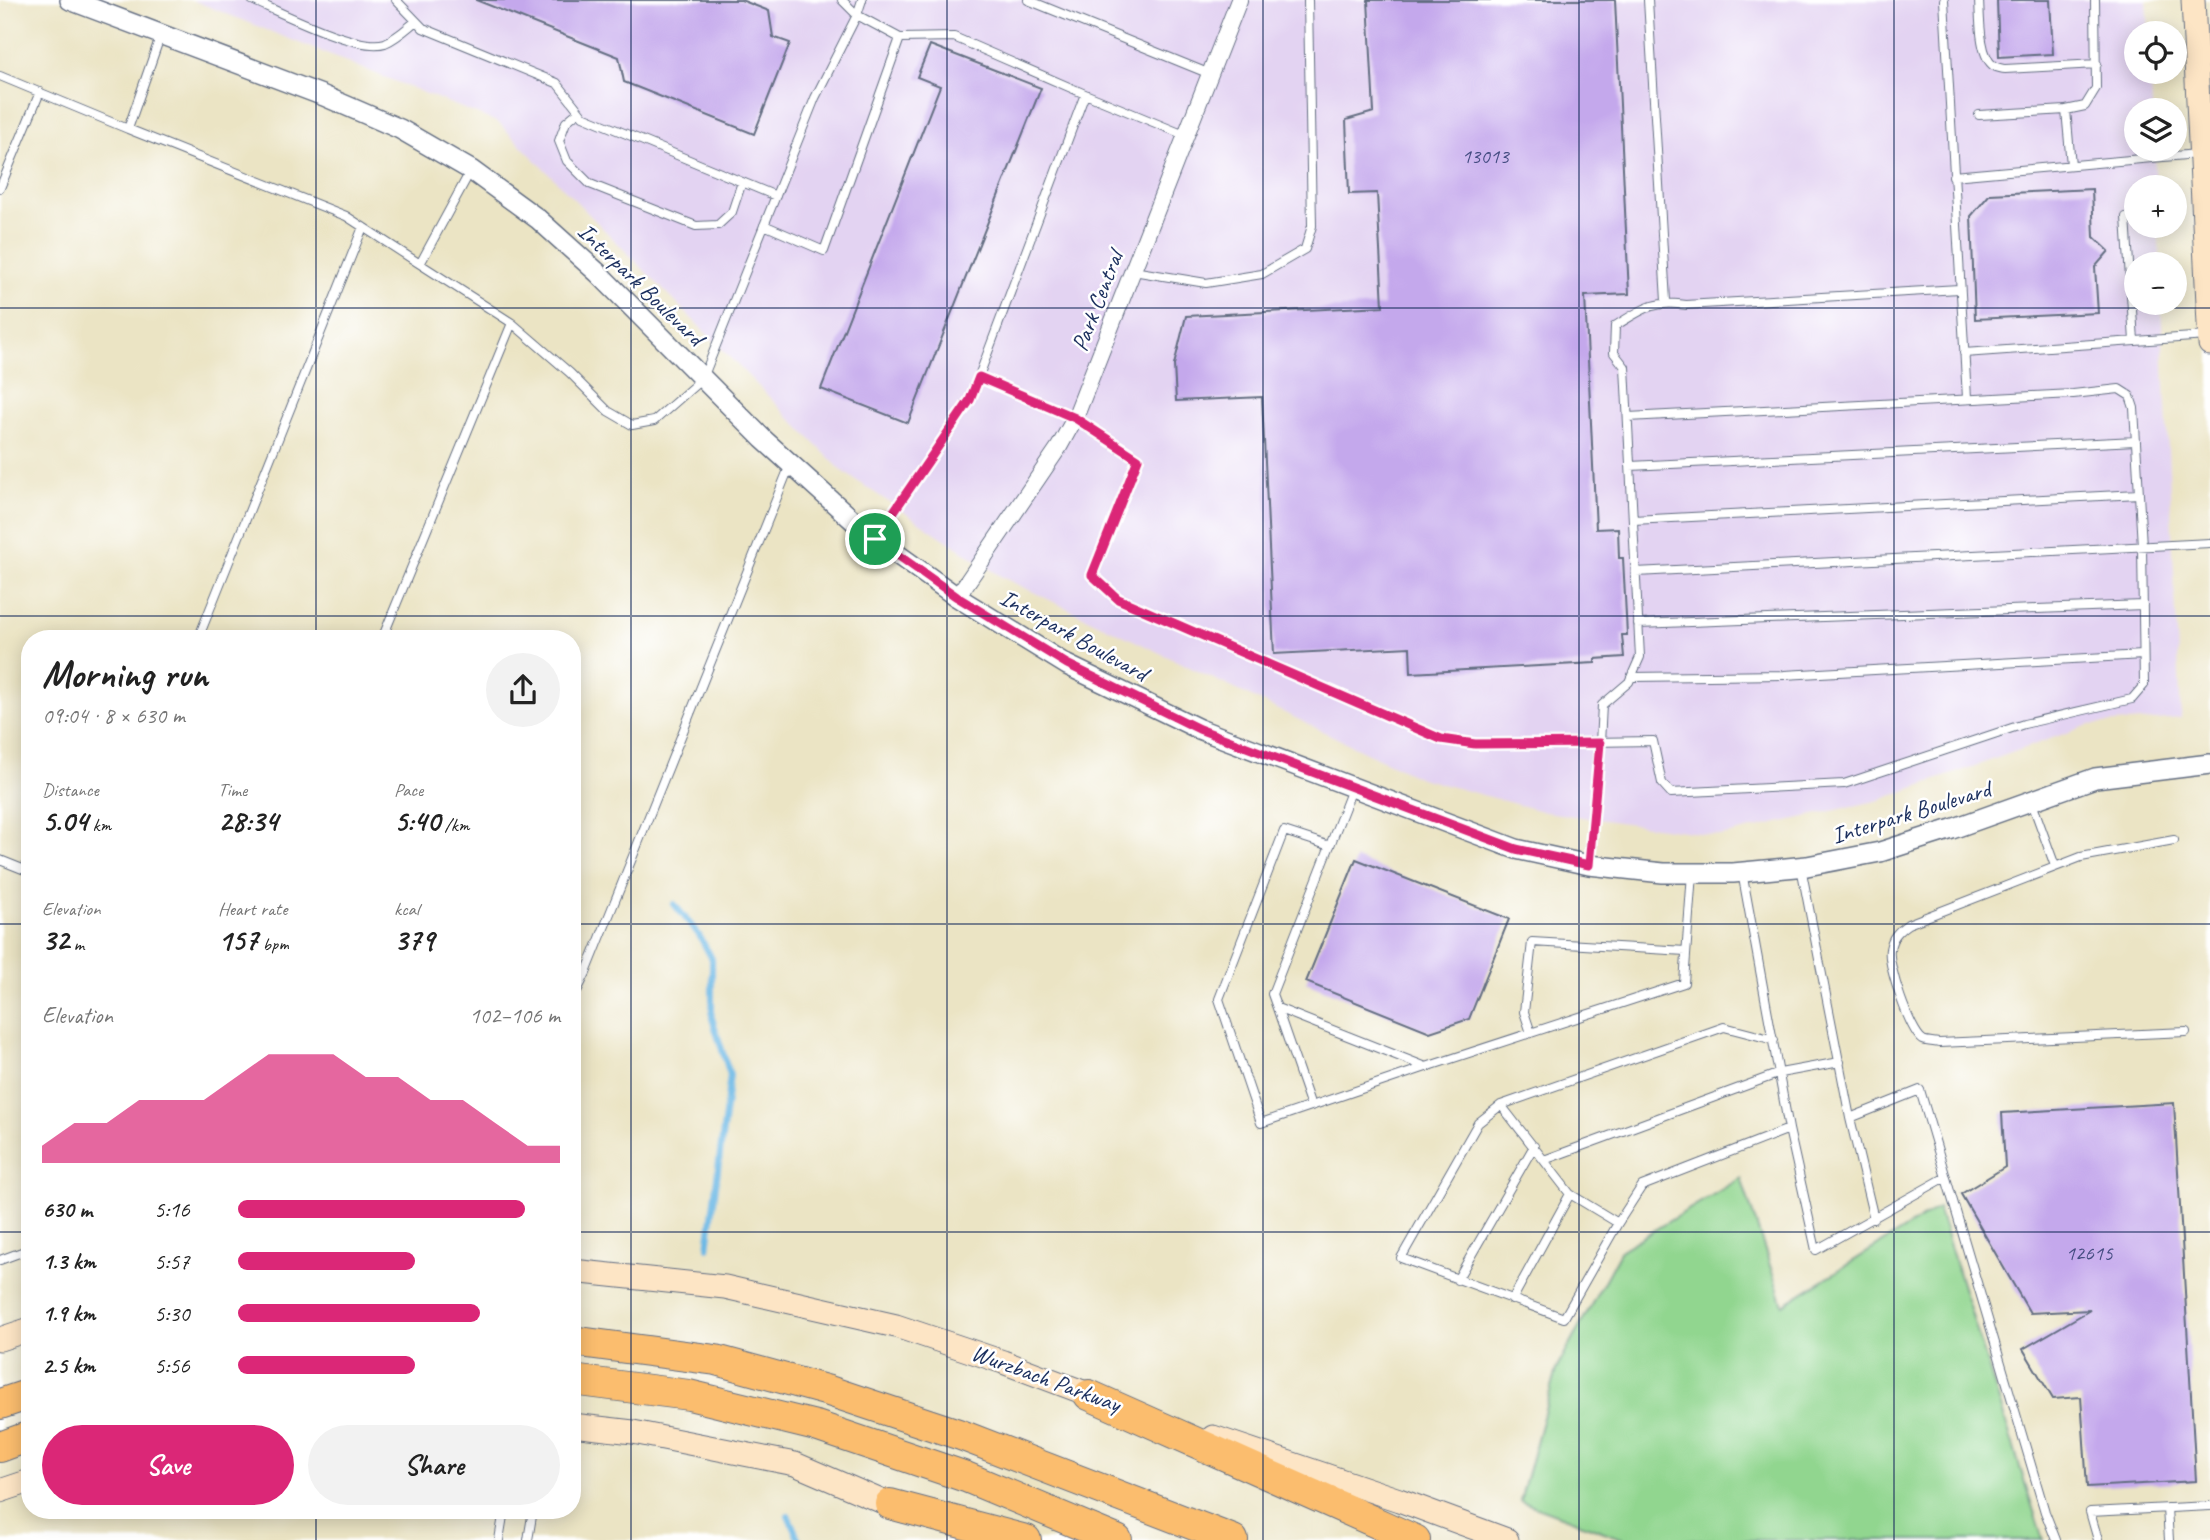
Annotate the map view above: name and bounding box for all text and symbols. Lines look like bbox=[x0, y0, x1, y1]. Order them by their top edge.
map controls bbox=[2124, 21, 2187, 315]
button: locate bbox=[2124, 21, 2187, 84]
button: layers bbox=[2124, 98, 2187, 161]
house number: 13013 bbox=[1461, 143, 1510, 169]
button: + bbox=[2124, 175, 2187, 238]
street label: Interpark Boulevard bbox=[572, 216, 713, 354]
street label: Park Central bbox=[1064, 243, 1131, 355]
button: − bbox=[2124, 252, 2187, 315]
pin bbox=[845, 509, 905, 569]
icon: arrive bbox=[856, 520, 894, 558]
street label: Interpark Boulevard bbox=[995, 582, 1156, 690]
text: Morning run bbox=[42, 651, 208, 698]
button: share bbox=[486, 653, 560, 727]
text: 09:04 · 8 × 630 m bbox=[42, 701, 185, 730]
street label: Interpark Boulevard bbox=[1828, 773, 1997, 850]
text: Distance bbox=[42, 778, 99, 802]
text: Time bbox=[218, 778, 247, 802]
text: Pace bbox=[394, 778, 423, 802]
text: 5.04 bbox=[42, 802, 88, 840]
text: 28:34 bbox=[218, 802, 278, 840]
text: 5:40 bbox=[394, 802, 440, 840]
text: km bbox=[88, 813, 111, 837]
text: /km bbox=[440, 813, 469, 837]
text: Elevation bbox=[42, 897, 100, 921]
text: Heart rate bbox=[218, 897, 287, 921]
text: kcal bbox=[394, 897, 419, 921]
text: 32 bbox=[42, 921, 69, 959]
text: 157 bbox=[218, 921, 258, 959]
text: 379 bbox=[394, 921, 434, 959]
text: m bbox=[69, 932, 84, 956]
text: bpm bbox=[258, 932, 289, 956]
text: Elevation bbox=[42, 1001, 113, 1030]
text: 102–106 m bbox=[469, 1001, 560, 1030]
text: 630 m bbox=[42, 1195, 92, 1224]
text: 5:16 bbox=[154, 1195, 190, 1224]
house number: 12615 bbox=[2065, 1240, 2114, 1266]
text: 1.3 km bbox=[42, 1247, 96, 1276]
text: 5:57 bbox=[154, 1247, 190, 1276]
text: 1.9 km bbox=[42, 1299, 95, 1328]
text: 5:30 bbox=[154, 1299, 190, 1328]
street label: Wurzbach Parkway bbox=[968, 1337, 1126, 1419]
text: 2.5 km bbox=[42, 1351, 95, 1380]
text: 5:56 bbox=[154, 1351, 190, 1380]
button: Save bbox=[42, 1425, 294, 1505]
button: Share bbox=[308, 1425, 560, 1505]

